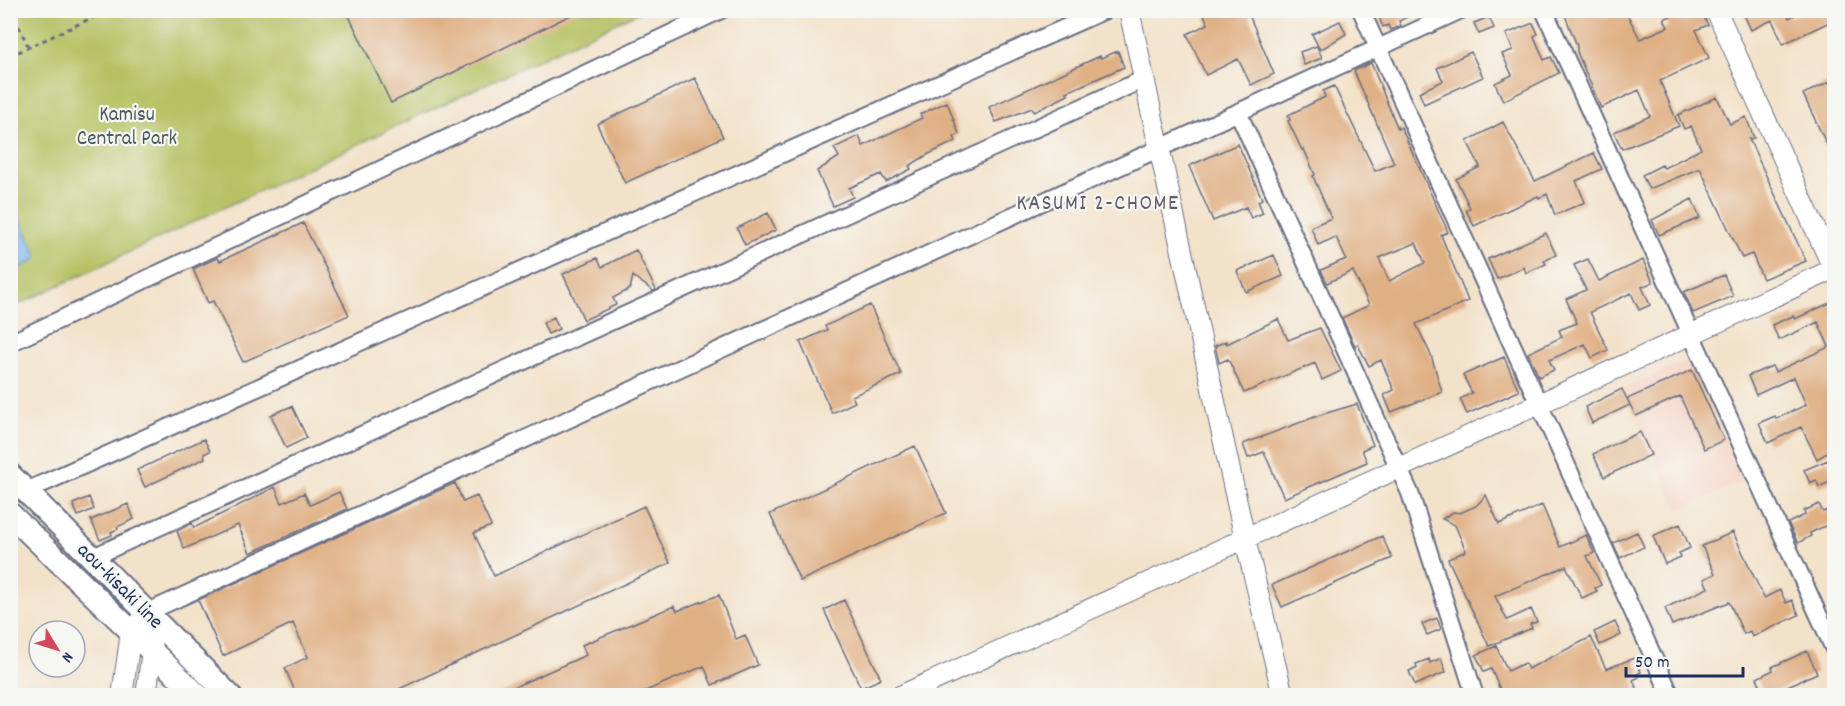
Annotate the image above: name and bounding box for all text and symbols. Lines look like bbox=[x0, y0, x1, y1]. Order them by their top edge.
park label: Kamisu Central Park bbox=[77, 101, 177, 155]
district label: KASUMI 2-CHOME bbox=[1016, 189, 1180, 220]
street label: aou-kisaki line bbox=[69, 537, 169, 637]
north arrow bbox=[27, 619, 87, 679]
scale bar bbox=[1626, 640, 1743, 678]
text: N bbox=[55, 647, 78, 667]
text: 50 m bbox=[1635, 651, 1670, 676]

